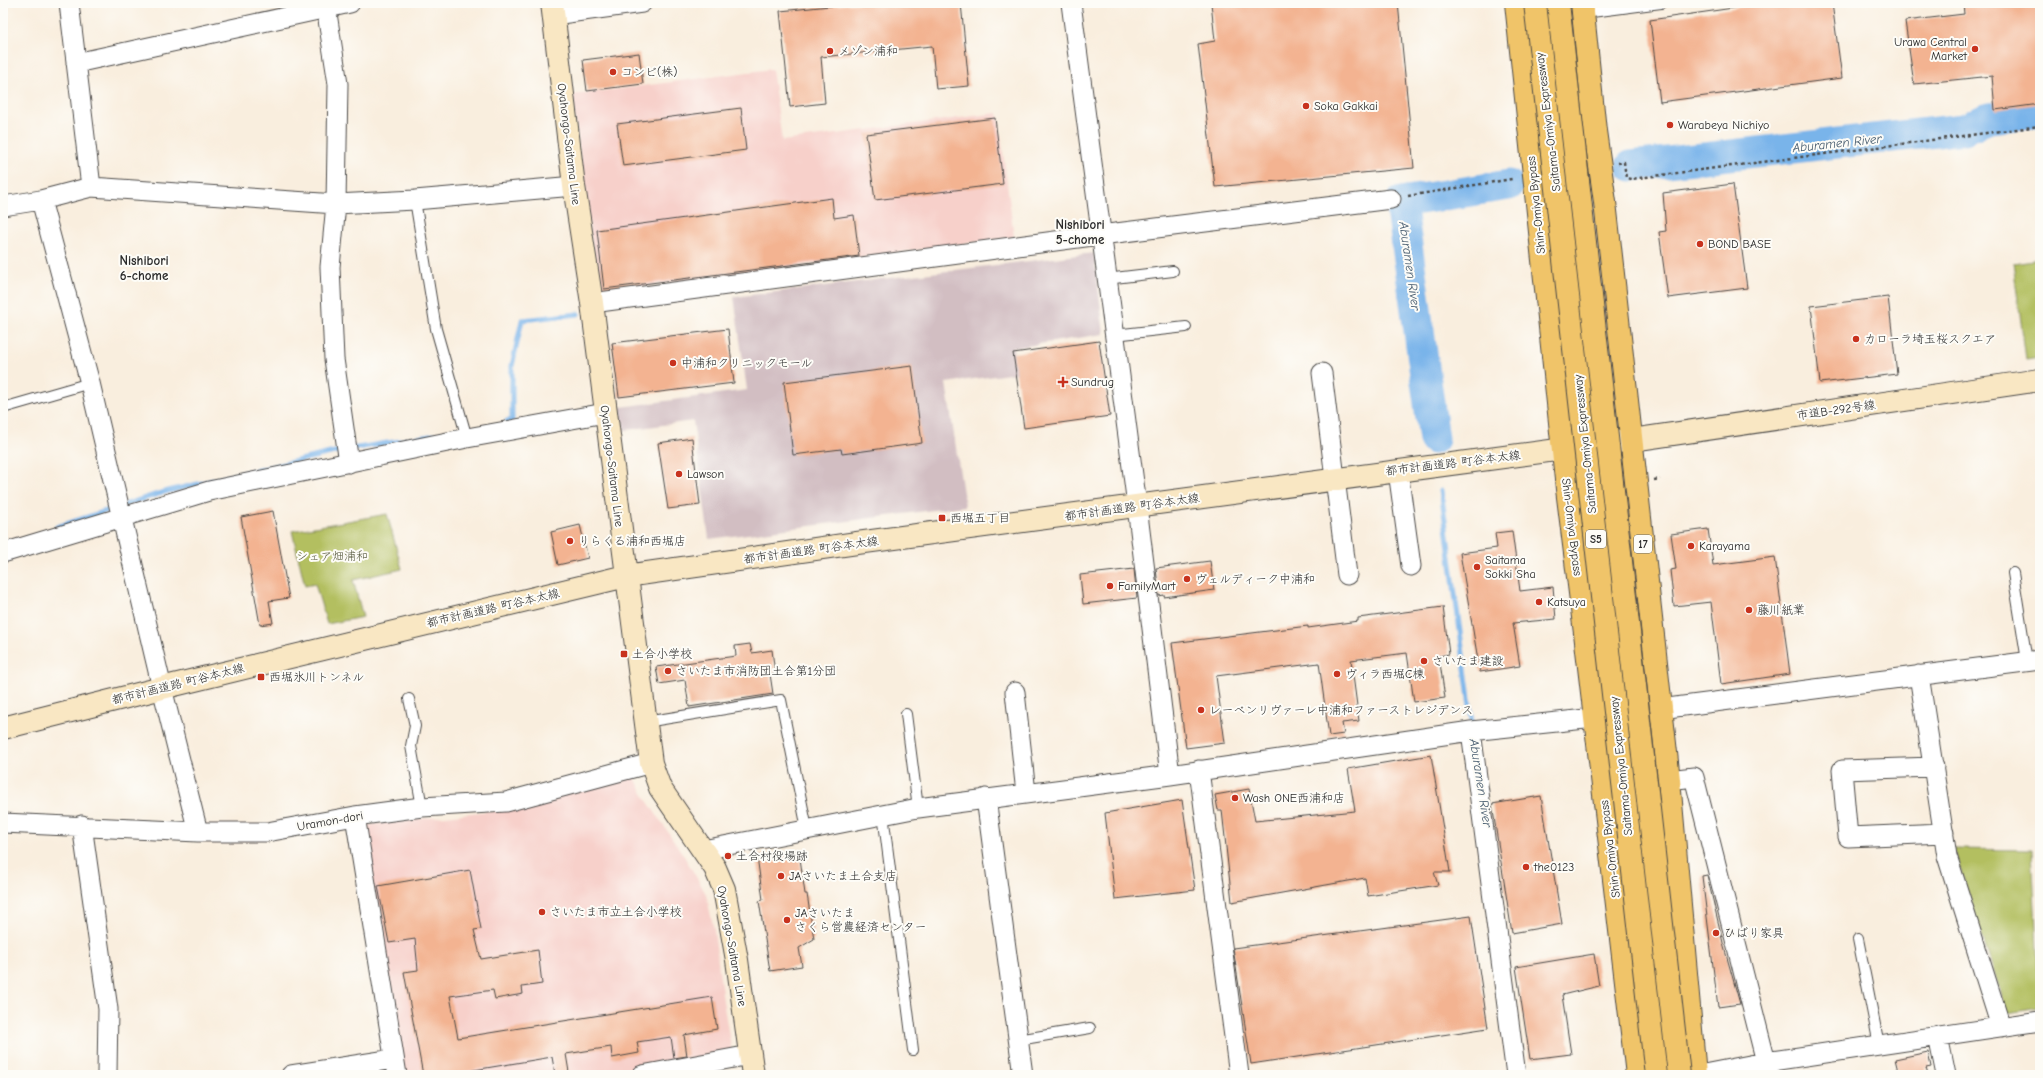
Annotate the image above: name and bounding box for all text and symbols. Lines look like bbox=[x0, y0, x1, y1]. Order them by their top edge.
place label: Urawa Central Market bbox=[1894, 35, 1968, 63]
place label: メゾン浦和 bbox=[838, 44, 898, 58]
marker: Urawa Central Market bbox=[1970, 44, 1980, 54]
marker: メゾン浦和 bbox=[825, 46, 835, 56]
street label: Saitama-Omiya Expressway bbox=[1532, 51, 1563, 192]
place label: コンビ(株) bbox=[621, 65, 677, 79]
marker: コンビ(株) bbox=[608, 67, 618, 77]
street label: Oyahongo-Saitama Line bbox=[555, 82, 583, 206]
place label: Soka Gakkai bbox=[1314, 99, 1378, 113]
marker: Soka Gakkai bbox=[1301, 101, 1311, 111]
place label: Warabeya Nichiyo bbox=[1678, 118, 1769, 132]
marker: Warabeya Nichiyo bbox=[1665, 120, 1675, 130]
water label: Aburamen River bbox=[1791, 131, 1883, 155]
street label: Shin-Omiya Bypass bbox=[1524, 155, 1548, 255]
district label: Nishibori 5-chome bbox=[1055, 217, 1105, 247]
water label: Aburamen River bbox=[1396, 220, 1424, 312]
place label: BOND BASE bbox=[1708, 237, 1771, 251]
marker: BOND BASE bbox=[1695, 239, 1705, 249]
district label: Nishibori 6-chome bbox=[119, 253, 169, 283]
place label: カローラ埼玉桜スクエア bbox=[1864, 332, 1996, 346]
marker: カローラ埼玉桜スクエア bbox=[1851, 334, 1861, 344]
place label: 中浦和クリニックモール bbox=[681, 356, 812, 370]
marker: 中浦和クリニックモール bbox=[668, 358, 678, 368]
street label: Saitama-Omiya Expressway bbox=[1571, 373, 1599, 514]
place label: Sundrug bbox=[1071, 375, 1114, 389]
marker: Sundrug bbox=[1058, 377, 1068, 387]
street label: 市道B-292号線 bbox=[1796, 398, 1876, 422]
street label: Oyahongo-Saitama Line bbox=[598, 404, 626, 528]
street label: 都市計画道路 町谷本太線 bbox=[1385, 448, 1521, 478]
place label: Lawson bbox=[687, 467, 724, 481]
marker: Lawson bbox=[674, 469, 684, 479]
street label: Shin-Omiya Bypass bbox=[1559, 477, 1585, 577]
street label: 都市計画道路 町谷本太線 bbox=[1064, 491, 1200, 523]
place label: 西堀五丁目 bbox=[950, 511, 1010, 525]
marker: 西堀五丁目 bbox=[937, 513, 947, 523]
road number: S5 bbox=[1586, 530, 1606, 548]
place label: りらくる浦和西堀店 bbox=[578, 534, 686, 548]
street label: 都市計画道路 町谷本太線 bbox=[743, 534, 879, 566]
road number: 17 bbox=[1634, 535, 1652, 553]
marker: りらくる浦和西堀店 bbox=[565, 536, 575, 546]
place label: Karayama bbox=[1699, 539, 1750, 553]
marker: Karayama bbox=[1686, 541, 1696, 551]
park label: シェア畑浦和 bbox=[296, 549, 368, 563]
place label: Saitama Sokki Sha bbox=[1485, 553, 1536, 581]
marker: Saitama Sokki Sha bbox=[1472, 562, 1482, 572]
place label: ヴェルディーク中浦和 bbox=[1195, 572, 1315, 586]
marker: ヴェルディーク中浦和 bbox=[1182, 574, 1192, 584]
place label: FamilyMart bbox=[1118, 579, 1176, 593]
marker: FamilyMart bbox=[1105, 581, 1115, 591]
street label: 都市計画道路 町谷本太線 bbox=[425, 586, 561, 630]
place label: Katsuya bbox=[1547, 595, 1586, 609]
marker: Katsuya bbox=[1534, 597, 1544, 607]
place label: 藤川紙業 bbox=[1757, 603, 1805, 617]
marker: 藤川紙業 bbox=[1744, 605, 1754, 615]
place label: 土合小学校 bbox=[632, 647, 692, 661]
marker: 土合小学校 bbox=[619, 649, 629, 659]
place label: さいたま建設 bbox=[1432, 654, 1504, 668]
marker: さいたま建設 bbox=[1419, 656, 1429, 666]
street label: 都市計画道路 町谷本太線 bbox=[110, 661, 246, 707]
place label: さいたま市消防団土合第1分団 bbox=[676, 664, 836, 678]
marker: さいたま市消防団土合第1分団 bbox=[663, 666, 673, 676]
place label: ヴィラ西堀C棟 bbox=[1345, 667, 1424, 681]
marker: ヴィラ西堀C棟 bbox=[1332, 669, 1342, 679]
place label: 西堀氷川トンネル bbox=[269, 670, 364, 684]
marker: 西堀氷川トンネル bbox=[256, 672, 266, 682]
street label: Saitama-Omiya Expressway bbox=[1607, 695, 1635, 836]
place label: レーベンリヴァーレ中浦和ファーストレジデンス bbox=[1209, 703, 1473, 717]
marker: レーベンリヴァーレ中浦和ファーストレジデンス bbox=[1196, 705, 1206, 715]
water label: Aburamen River bbox=[1466, 737, 1496, 829]
place label: Wash ONE西浦和店 bbox=[1243, 791, 1345, 805]
marker: Wash ONE西浦和店 bbox=[1230, 793, 1240, 803]
street label: Shin-Omiya Bypass bbox=[1597, 799, 1623, 899]
street label: Uramon-dori bbox=[296, 808, 364, 834]
place label: 土合村役場跡 bbox=[736, 849, 808, 863]
marker: 土合村役場跡 bbox=[723, 851, 733, 861]
place label: the0123 bbox=[1533, 860, 1574, 874]
marker: the0123 bbox=[1521, 862, 1531, 872]
place label: JAさいたま土合支店 bbox=[789, 869, 897, 883]
marker: JAさいたま土合支店 bbox=[776, 871, 786, 881]
street label: Oyahongo-Saitama Line bbox=[714, 885, 750, 1007]
place label: さいたま市立土合小学校 bbox=[550, 905, 682, 919]
place label: JAさいたま さくら営農経済センター bbox=[795, 906, 927, 934]
marker: さいたま市立土合小学校 bbox=[537, 907, 547, 917]
marker: JAさいたま さくら営農経済センター bbox=[782, 915, 792, 925]
place label: ひばり家具 bbox=[1724, 926, 1784, 940]
marker: ひばり家具 bbox=[1711, 928, 1721, 938]

